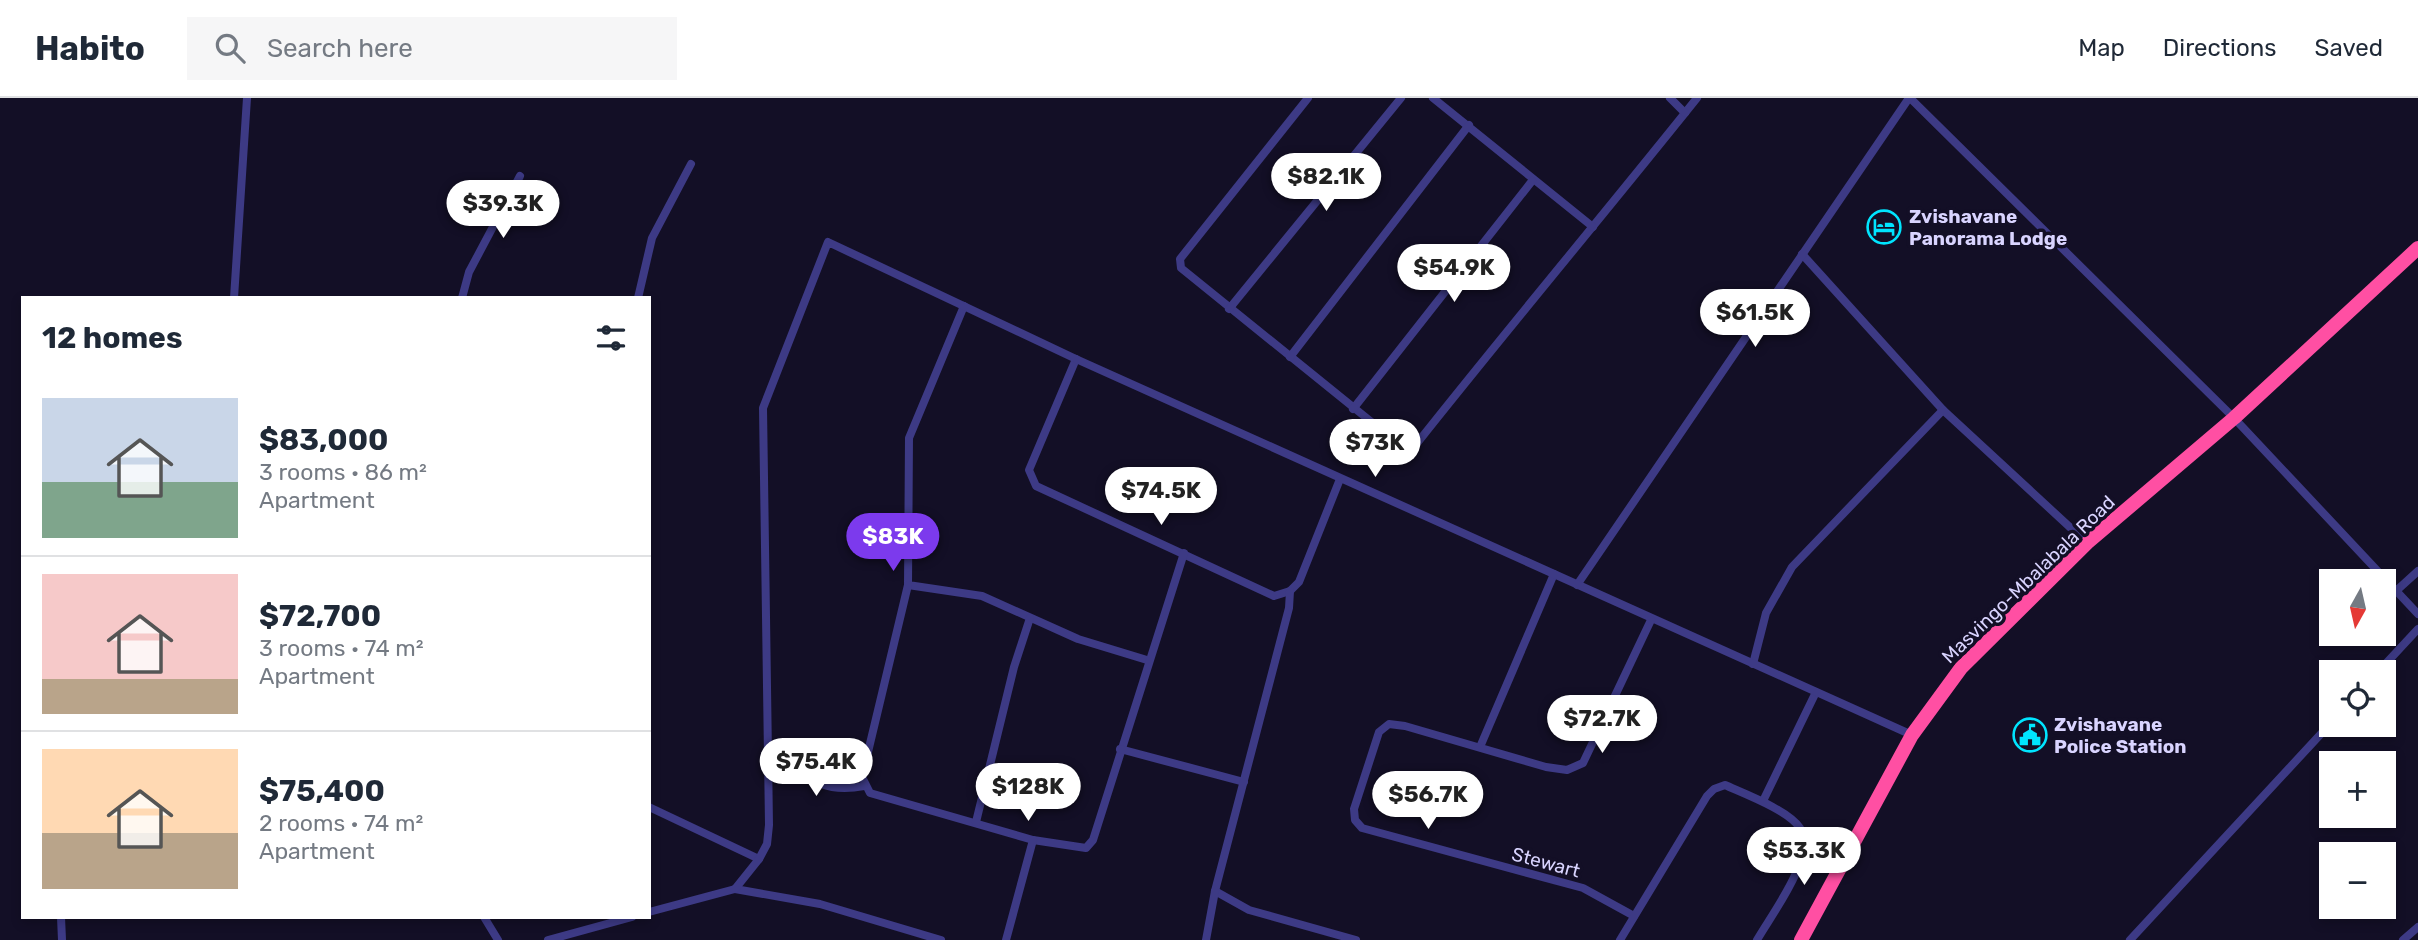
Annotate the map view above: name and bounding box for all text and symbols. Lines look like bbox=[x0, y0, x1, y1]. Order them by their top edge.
search box bbox=[187, 17, 677, 80]
text: Habito bbox=[35, 29, 145, 68]
icon: search bbox=[211, 29, 249, 67]
text: Search here bbox=[267, 33, 413, 64]
text: Map bbox=[2078, 34, 2125, 62]
text: Directions bbox=[2163, 34, 2276, 62]
text: Saved bbox=[2314, 34, 2383, 62]
pin: $82.1K bbox=[1269, 153, 1383, 213]
text: $82.1K bbox=[1287, 162, 1365, 190]
pin: $39.3K bbox=[446, 180, 560, 240]
text: $39.3K bbox=[462, 189, 544, 217]
place label: Zvishavane Panorama Lodge bbox=[1909, 205, 2067, 250]
hotel icon: Zvishavane Panorama Lodge bbox=[1865, 208, 1903, 246]
pin: $54.9K bbox=[1397, 244, 1511, 304]
text: $54.9K bbox=[1413, 253, 1495, 281]
pin: $61.5K bbox=[1698, 289, 1812, 349]
text: $61.5K bbox=[1716, 298, 1794, 326]
icon: filters bbox=[592, 319, 630, 357]
text: 12 homes bbox=[42, 320, 183, 356]
pin: $73K bbox=[1334, 420, 1416, 479]
text: $83,000 bbox=[259, 422, 388, 458]
icon: home bbox=[98, 426, 182, 510]
text: $73K bbox=[1346, 428, 1404, 456]
text: 3 rooms · 86 m² bbox=[259, 458, 427, 486]
pin: $74.5K bbox=[1104, 468, 1218, 527]
text: $74.5K bbox=[1121, 476, 1201, 504]
text: Apartment bbox=[259, 486, 375, 514]
street label: Masvingo-Mbalabala Road bbox=[1937, 491, 2120, 668]
pin: $83K bbox=[852, 514, 934, 573]
text: $83K bbox=[862, 522, 924, 550]
north arrow bbox=[2319, 569, 2396, 646]
map controls bbox=[2319, 569, 2396, 919]
text: $72,700 bbox=[259, 598, 381, 634]
icon: home bbox=[98, 602, 182, 686]
text: 3 rooms · 74 m² bbox=[259, 634, 424, 662]
button: locate bbox=[2319, 660, 2396, 737]
text: Apartment bbox=[259, 662, 375, 690]
pin: $72.7K bbox=[1545, 696, 1659, 755]
text: $72.7K bbox=[1563, 704, 1641, 732]
place label: Zvishavane Police Station bbox=[2054, 713, 2186, 758]
public building icon: Zvishavane Police Station bbox=[2011, 716, 2049, 754]
pin: $75.4K bbox=[759, 738, 873, 798]
text: $75.4K bbox=[776, 747, 856, 775]
button: + bbox=[2319, 751, 2396, 828]
pin: $128K bbox=[979, 764, 1077, 823]
text: $128K bbox=[992, 772, 1064, 800]
pin: $56.7K bbox=[1371, 772, 1485, 831]
text: $75,400 bbox=[259, 773, 385, 809]
icon: home bbox=[98, 777, 182, 861]
text: $56.7K bbox=[1388, 780, 1468, 808]
text: 2 rooms · 74 m² bbox=[259, 809, 423, 837]
pin: $53.3K bbox=[1747, 828, 1861, 887]
text: $53.3K bbox=[1763, 836, 1845, 864]
text: Apartment bbox=[259, 837, 375, 865]
street label: Stewart bbox=[1509, 842, 1583, 883]
button: − bbox=[2319, 842, 2396, 919]

